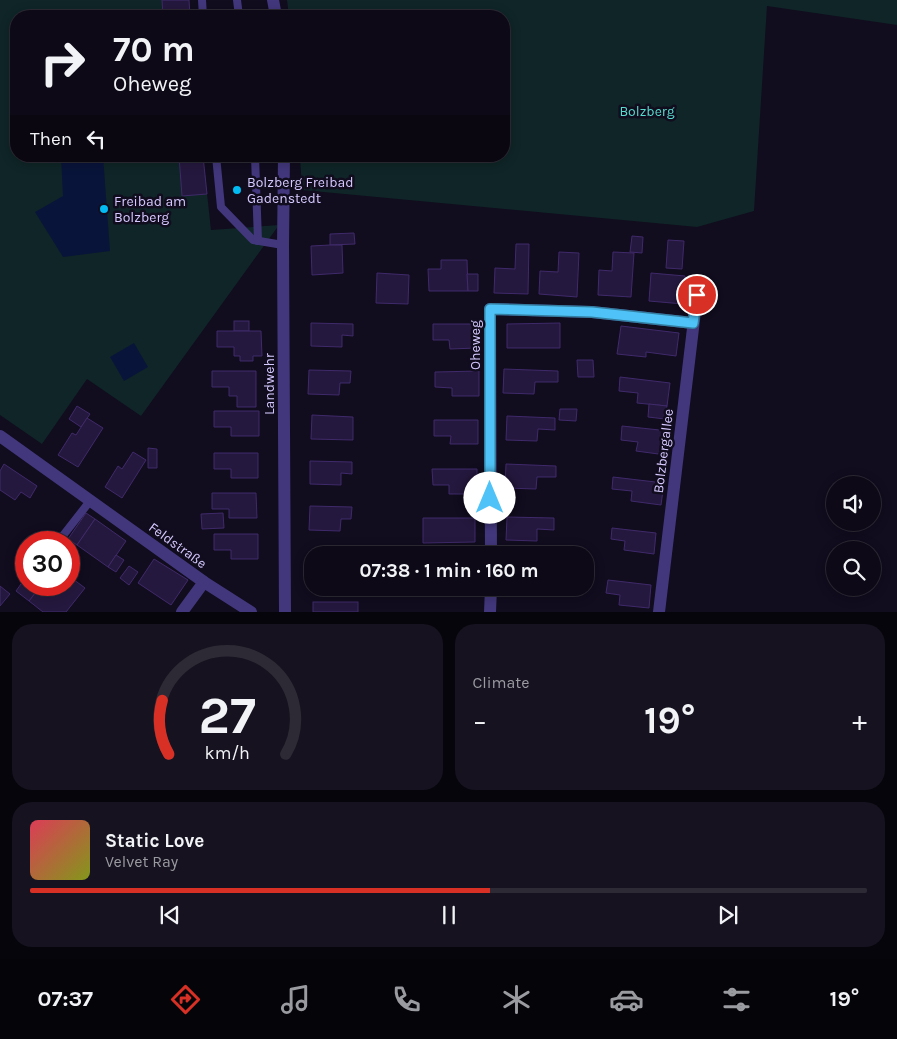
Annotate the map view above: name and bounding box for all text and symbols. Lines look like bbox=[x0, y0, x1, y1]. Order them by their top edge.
text: 70 m bbox=[113, 29, 195, 70]
icon: right bbox=[30, 30, 95, 95]
text: Oheweg bbox=[113, 71, 191, 97]
park label: Bolzberg bbox=[619, 103, 675, 120]
icon: left bbox=[82, 125, 110, 153]
text: Then bbox=[30, 128, 72, 150]
place label: Bolzberg Freibad Gadenstedt bbox=[247, 174, 354, 207]
marker: Bolzberg Freibad Gadenstedt bbox=[231, 184, 243, 196]
place label: Freibad am Bolzberg bbox=[114, 193, 186, 226]
marker: Freibad am Bolzberg bbox=[98, 203, 110, 215]
pin bbox=[676, 274, 718, 316]
icon: arrive bbox=[683, 281, 711, 309]
street label: Oheweg bbox=[467, 320, 484, 370]
street label: Landwehr bbox=[261, 352, 278, 415]
street label: Bolzbergallee bbox=[650, 408, 677, 494]
position arrow bbox=[463, 471, 515, 523]
map controls bbox=[826, 476, 881, 596]
button: sound bbox=[826, 476, 881, 531]
street label: Feldstraße bbox=[145, 519, 210, 572]
speed limit sign: 30 bbox=[15, 531, 80, 596]
button: search bbox=[826, 541, 881, 596]
text: 07:38 · 1 min · 160 m bbox=[360, 560, 538, 582]
text: Climate bbox=[473, 673, 530, 692]
text: 27 bbox=[199, 685, 256, 746]
text: 19° bbox=[644, 698, 696, 743]
text: − bbox=[473, 704, 487, 737]
text: + bbox=[852, 704, 867, 737]
text: km/h bbox=[205, 743, 250, 764]
text: Static Love bbox=[105, 830, 204, 852]
text: Velvet Ray bbox=[105, 852, 178, 871]
icon: previous bbox=[156, 901, 184, 929]
icon: pause bbox=[435, 901, 463, 929]
icon: next bbox=[714, 901, 742, 929]
icon: directions bbox=[168, 982, 203, 1017]
icon: music bbox=[278, 982, 313, 1017]
icon: phone bbox=[389, 982, 424, 1017]
icon: climate bbox=[499, 982, 534, 1017]
icon: car bbox=[609, 982, 644, 1017]
icon: filters bbox=[719, 982, 754, 1017]
text: 07:37 bbox=[38, 986, 93, 1012]
text: 19° bbox=[830, 986, 859, 1012]

